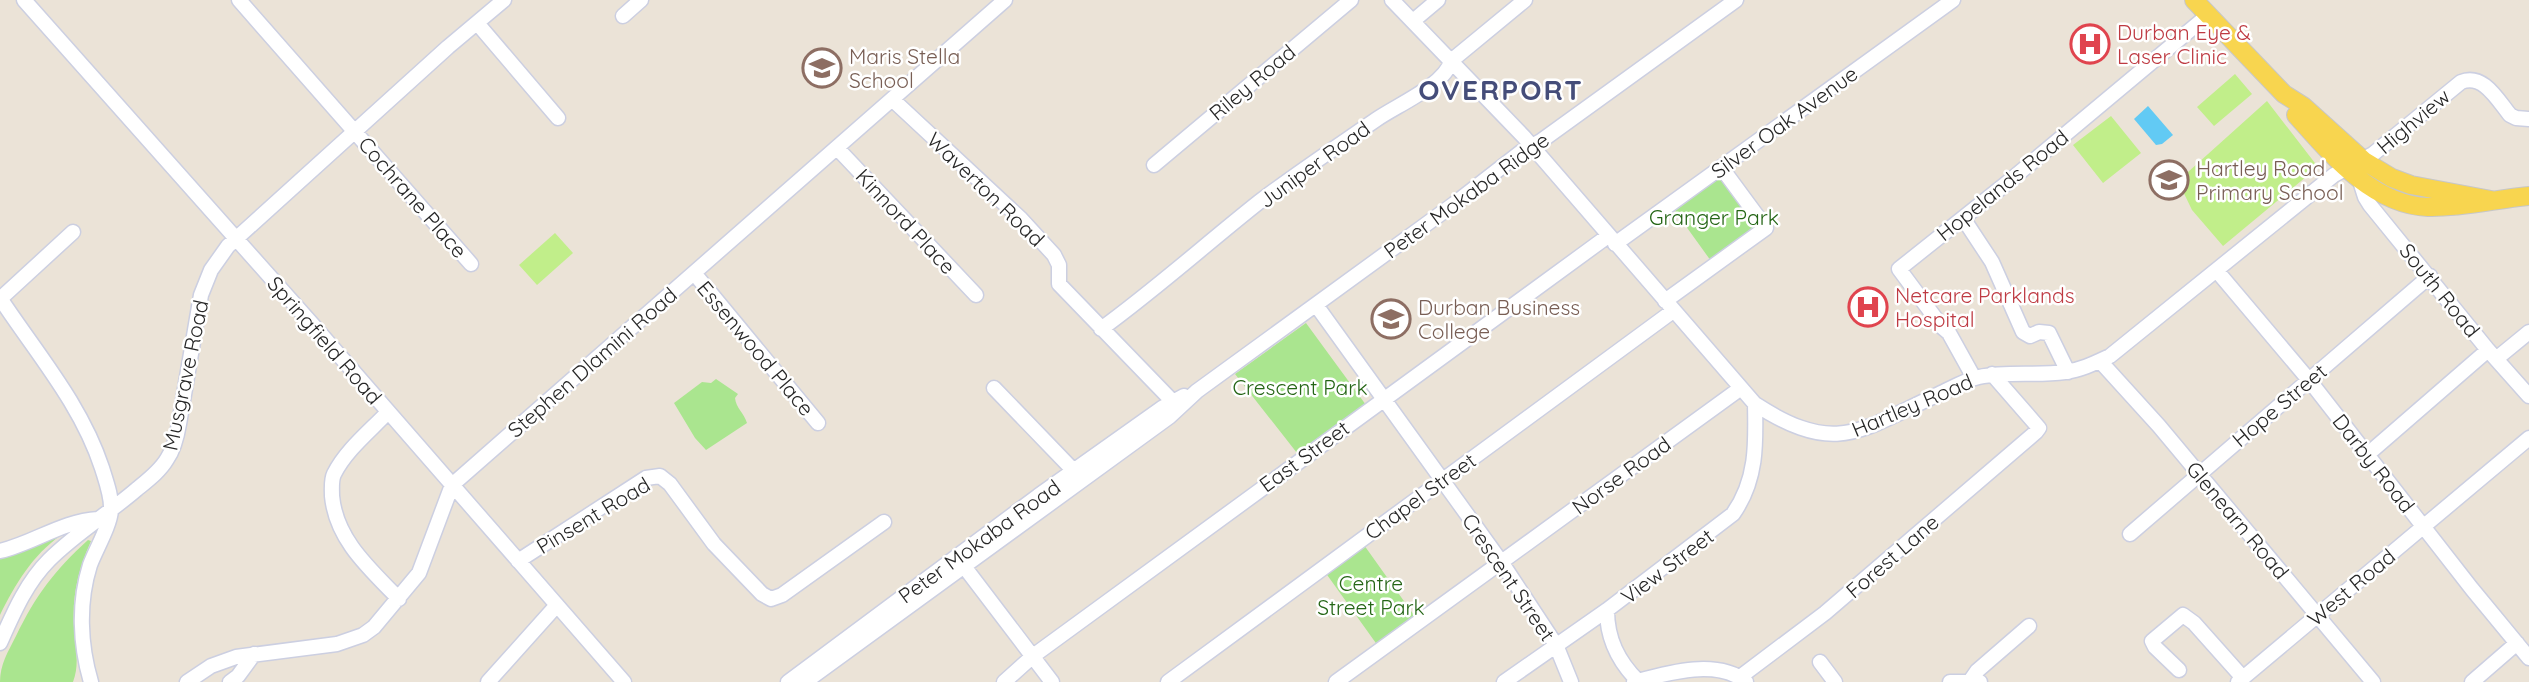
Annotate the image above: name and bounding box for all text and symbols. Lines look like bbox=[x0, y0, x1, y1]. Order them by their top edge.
place label: Durban Eye & Laser Clinic bbox=[2117, 19, 2251, 69]
hospital icon: Durban Eye & Laser Clinic bbox=[2069, 23, 2111, 65]
street label: Riley Road bbox=[1204, 38, 1300, 126]
place label: Maris Stella School bbox=[849, 43, 960, 93]
school or university icon: Maris Stella School bbox=[801, 47, 843, 89]
street label: Silver Oak Avenue bbox=[1706, 60, 1862, 184]
district label: OVERPORT bbox=[1418, 72, 1584, 107]
street label: Highview bbox=[2371, 83, 2455, 159]
street label: Juniper Road bbox=[1253, 115, 1375, 213]
street label: Hopelands Road bbox=[1931, 124, 2073, 246]
street label: Waverton Road bbox=[922, 126, 1050, 252]
street label: Peter Mokaba Ridge bbox=[1378, 126, 1554, 264]
street label: Cochrane Place bbox=[353, 131, 473, 263]
place label: Hartley Road Primary School bbox=[2196, 155, 2344, 205]
school or university icon: Hartley Road Primary School bbox=[2148, 159, 2190, 201]
street label: Kinnord Place bbox=[851, 163, 961, 279]
park label: Granger Park bbox=[1649, 204, 1779, 230]
street label: South Road bbox=[2394, 238, 2486, 342]
street label: Springfield Road bbox=[262, 271, 388, 409]
street label: Essenwood Place bbox=[692, 275, 820, 421]
street label: Stephen Dlamini Road bbox=[502, 281, 682, 443]
place label: Netcare Parklands Hospital bbox=[1895, 282, 2075, 332]
hospital icon: Netcare Parklands Hospital bbox=[1847, 286, 1889, 328]
place label: Durban Business College bbox=[1418, 294, 1580, 344]
street label: Musgrave Road bbox=[156, 297, 214, 453]
school or university icon: Durban Business College bbox=[1370, 298, 1412, 340]
street label: Hope Street bbox=[2226, 358, 2332, 452]
street label: Hartley Road bbox=[1847, 368, 1977, 442]
park label: Crescent Park bbox=[1232, 374, 1368, 400]
street label: Darby Road bbox=[2327, 408, 2421, 518]
street label: East Street bbox=[1254, 415, 1354, 497]
street label: Norse Road bbox=[1567, 431, 1675, 519]
street label: Chapel Street bbox=[1359, 447, 1481, 545]
street label: Glenearn Road bbox=[2181, 456, 2295, 584]
street label: Pinsent Road bbox=[531, 471, 655, 559]
street label: Peter Mokaba Road bbox=[893, 473, 1065, 609]
street label: Crescent Street bbox=[1457, 508, 1561, 646]
street label: Forest Lane bbox=[1840, 509, 1944, 603]
street label: View Street bbox=[1616, 523, 1718, 609]
street label: West Road bbox=[2302, 543, 2400, 631]
park label: Centre Street Park bbox=[1317, 570, 1425, 620]

